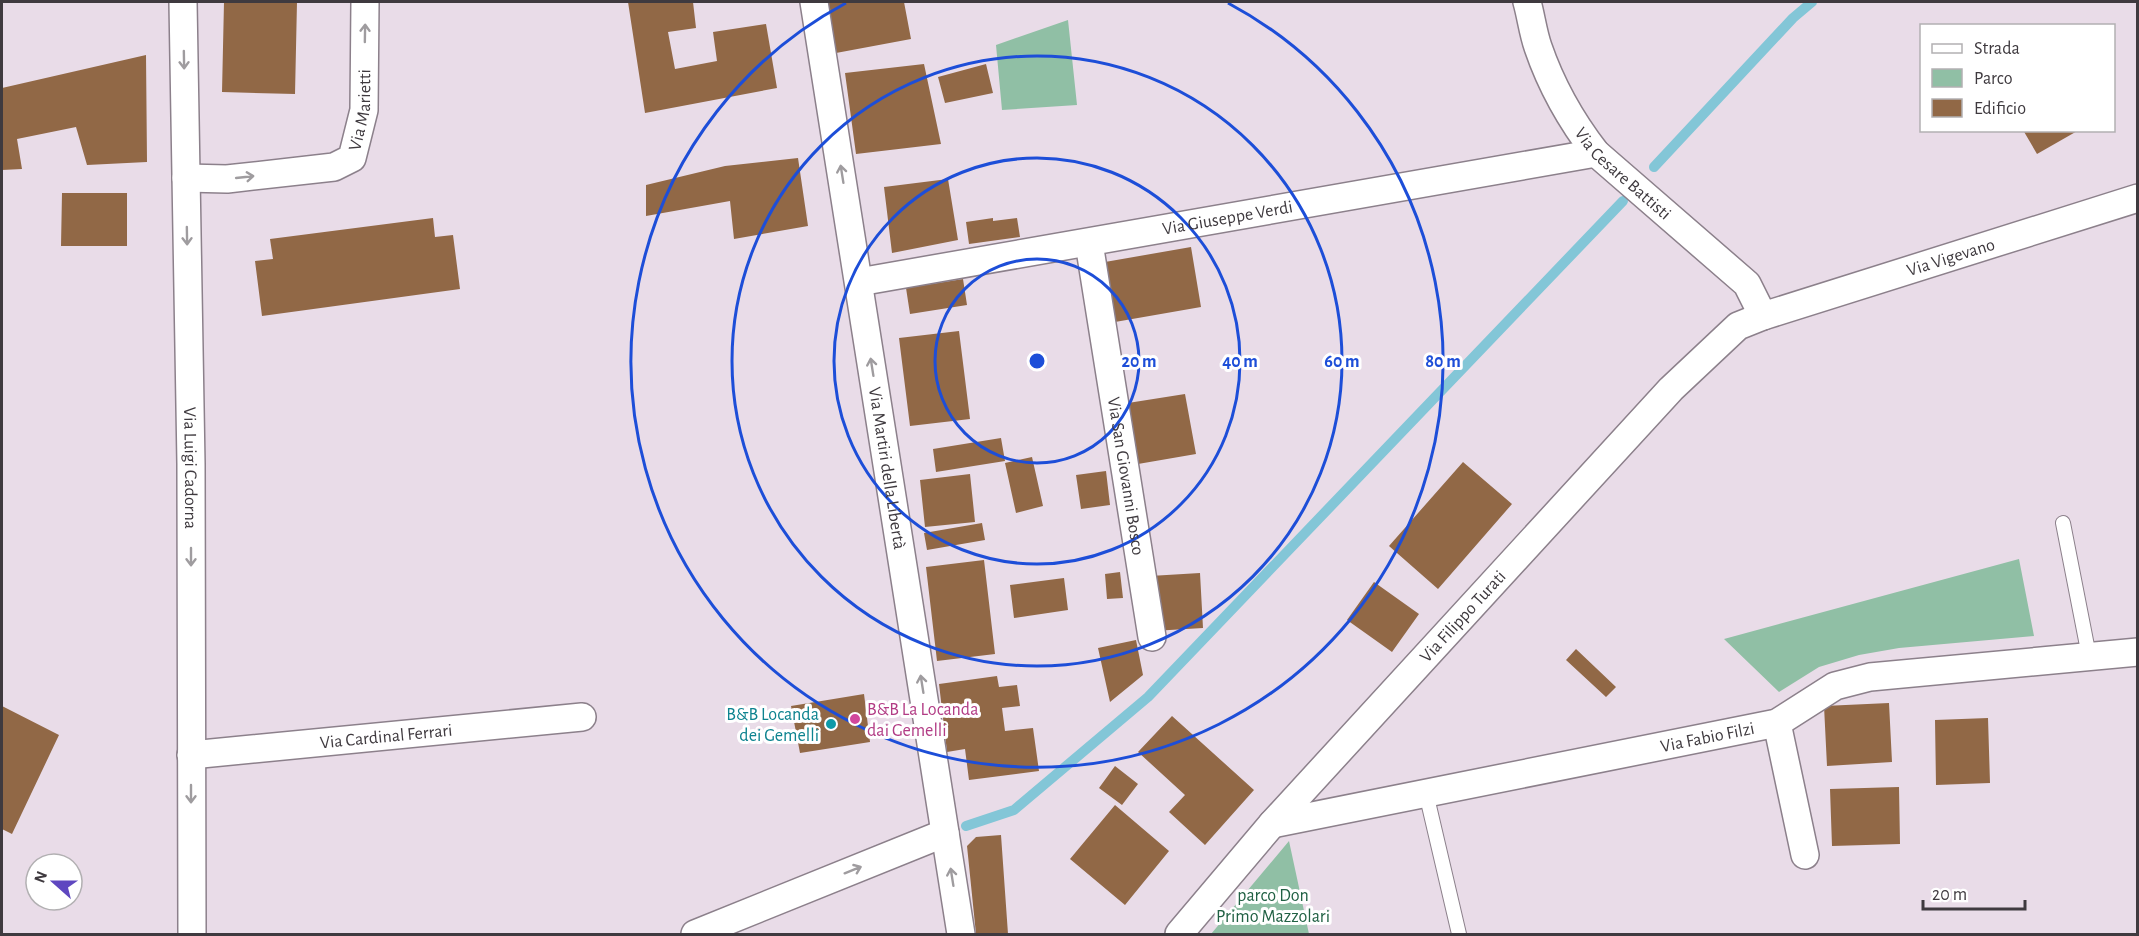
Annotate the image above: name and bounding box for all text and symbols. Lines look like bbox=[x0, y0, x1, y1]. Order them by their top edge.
one-way arrow bbox=[359, 23, 370, 43]
legend bbox=[1920, 24, 2115, 132]
text: Strada bbox=[1974, 40, 2020, 58]
one-way arrow bbox=[178, 49, 190, 69]
street label: Via Marietti bbox=[346, 69, 374, 153]
text: Parco bbox=[1974, 70, 2013, 88]
text: Edificio bbox=[1974, 100, 2026, 118]
street label: Via Cesare Battisti bbox=[1571, 125, 1674, 224]
one-way arrow bbox=[836, 165, 847, 185]
one-way arrow bbox=[234, 171, 254, 182]
street label: Via Giuseppe Verdi bbox=[1161, 198, 1294, 239]
one-way arrow bbox=[181, 226, 193, 246]
street label: Via Vigevano bbox=[1905, 236, 1997, 280]
centre of rings bbox=[1027, 351, 1047, 371]
text: 20 m bbox=[1121, 353, 1157, 371]
text: 40 m bbox=[1222, 353, 1258, 371]
text: 60 m bbox=[1324, 353, 1360, 371]
text: 80 m bbox=[1425, 353, 1461, 371]
one-way arrow bbox=[866, 358, 877, 377]
street label: Via Martiri della Libertà bbox=[865, 386, 908, 551]
street label: Via San Giovanni Bosco bbox=[1104, 396, 1147, 557]
street label: Via Luigi Cadorna bbox=[180, 407, 199, 529]
one-way arrow bbox=[185, 547, 197, 567]
street label: Via Filippo Turati bbox=[1417, 567, 1510, 666]
one-way arrow bbox=[916, 675, 927, 694]
place label: B&B La Locanda dai Gemelli bbox=[867, 701, 978, 740]
place label: B&B Locanda dei Gemelli bbox=[726, 706, 819, 745]
marker: B&B La Locanda dai Gemelli bbox=[848, 712, 862, 726]
marker: B&B Locanda dei Gemelli bbox=[824, 717, 838, 731]
street label: Via Fabio Filzi bbox=[1659, 720, 1756, 756]
street label: Via Cardinal Ferrari bbox=[319, 722, 453, 752]
one-way arrow bbox=[185, 784, 197, 804]
north arrow bbox=[24, 852, 84, 912]
one-way arrow bbox=[844, 864, 862, 875]
one-way arrow bbox=[946, 867, 957, 887]
text: N bbox=[31, 869, 50, 885]
scale bar bbox=[1923, 873, 2025, 911]
text: 20 m bbox=[1932, 886, 1967, 904]
park label: parco Don Primo Mazzolari bbox=[1216, 887, 1330, 926]

